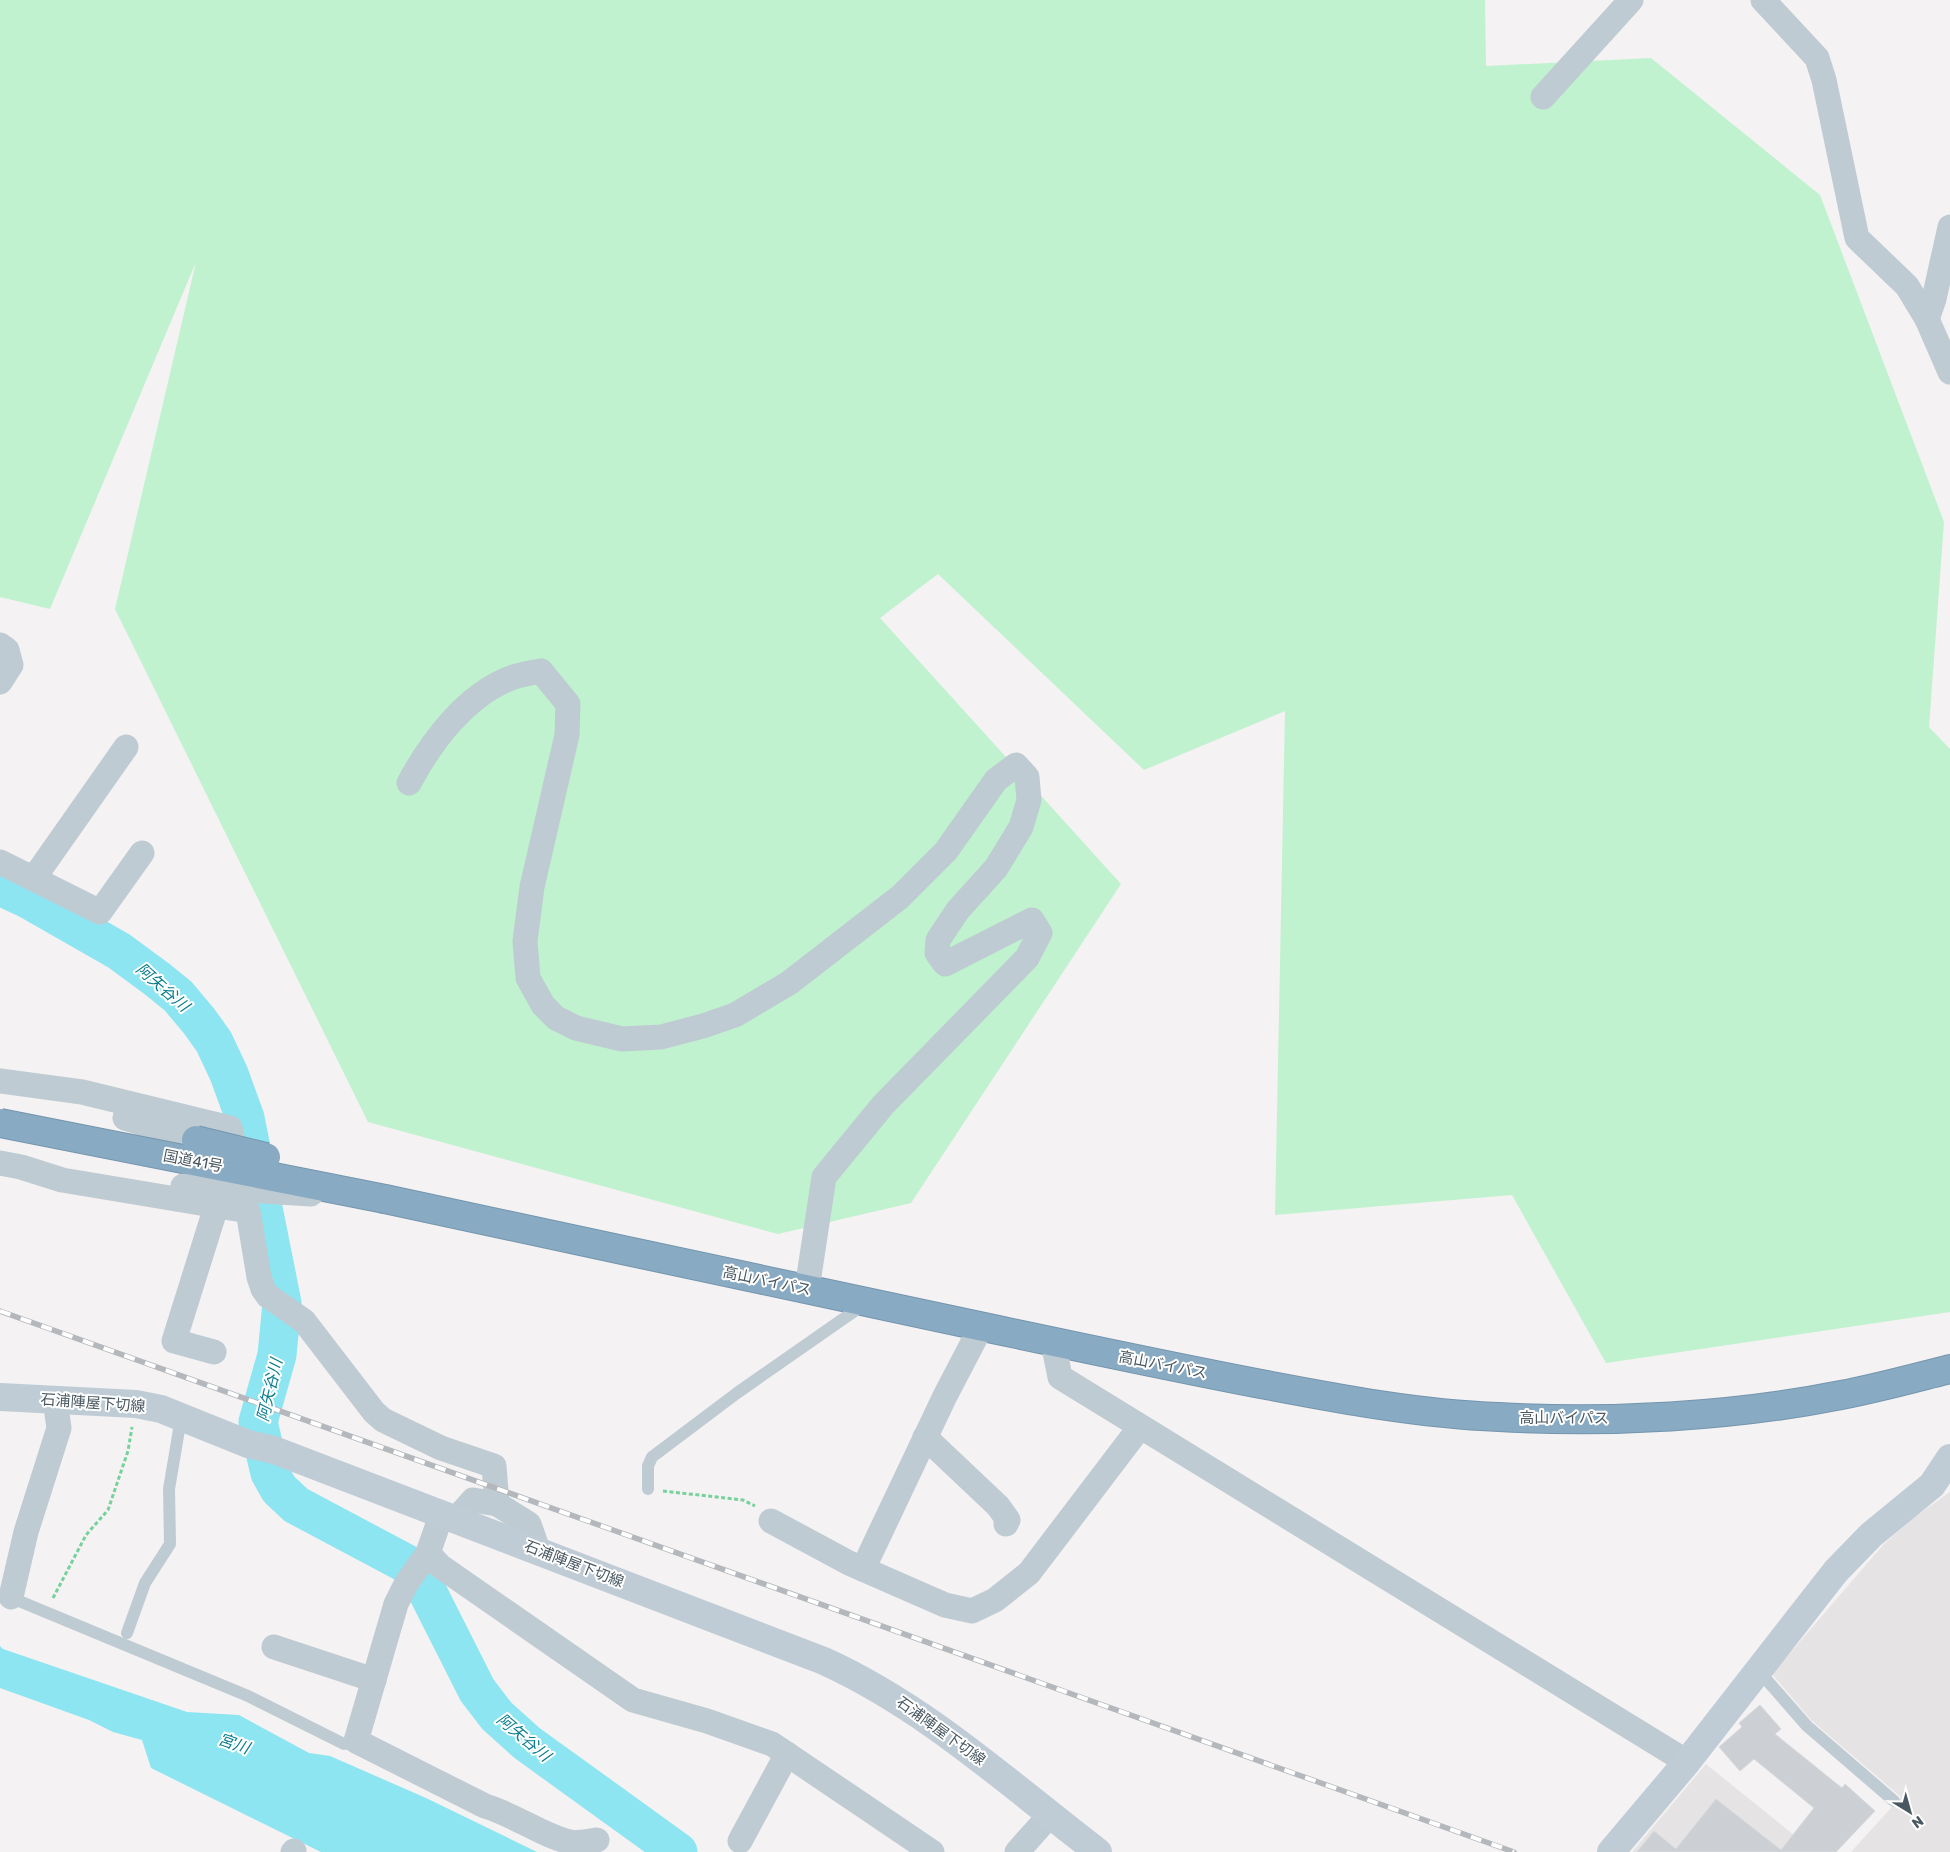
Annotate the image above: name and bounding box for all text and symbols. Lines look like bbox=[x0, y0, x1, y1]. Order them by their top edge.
water label: 阿矢谷川 bbox=[132, 959, 195, 1017]
street label: 国道41号 bbox=[162, 1146, 224, 1176]
street label: 高山バイパス bbox=[721, 1263, 813, 1299]
street label: 高山バイパス bbox=[1117, 1348, 1209, 1382]
water label: 阿矢谷川 bbox=[253, 1355, 286, 1423]
street label: 石浦陣屋下切線 bbox=[40, 1390, 146, 1416]
street label: 高山バイパス bbox=[1519, 1409, 1609, 1427]
street label: 石浦陣屋下切線 bbox=[522, 1537, 626, 1591]
street label: 石浦陣屋下切線 bbox=[893, 1693, 989, 1769]
water label: 阿矢谷川 bbox=[493, 1710, 556, 1767]
water label: 宮川 bbox=[216, 1729, 254, 1758]
north arrow bbox=[1885, 1787, 1935, 1837]
text: N bbox=[1908, 1812, 1927, 1832]

